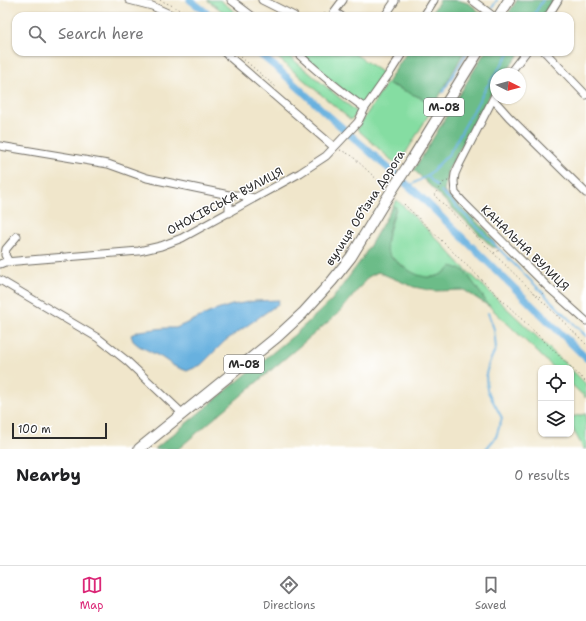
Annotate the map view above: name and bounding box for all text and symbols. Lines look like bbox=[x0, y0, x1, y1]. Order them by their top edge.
search box bbox=[12, 12, 574, 56]
icon: search bbox=[26, 23, 48, 45]
text: Search here bbox=[58, 24, 144, 44]
north arrow bbox=[490, 68, 526, 104]
road number: М-08 bbox=[424, 98, 464, 116]
street label: вулиця Обʼїзна Дорога bbox=[322, 147, 409, 269]
street label: ОНОКІВСЬКА ВУЛИЦЯ bbox=[164, 164, 286, 238]
street label: КАНАЛЬНА ВУЛИЦЯ bbox=[477, 202, 573, 294]
road number: М-08 bbox=[224, 355, 264, 373]
map controls bbox=[538, 365, 574, 437]
button: locate bbox=[538, 365, 574, 401]
button: layers bbox=[538, 401, 574, 437]
scale bar bbox=[12, 421, 107, 440]
text: 100 m bbox=[18, 422, 51, 437]
text: Nearby bbox=[16, 464, 81, 486]
text: 0 results bbox=[514, 467, 570, 484]
tab: Map bbox=[80, 574, 103, 613]
tab: Directions bbox=[263, 574, 315, 613]
tab: Saved bbox=[475, 574, 506, 613]

